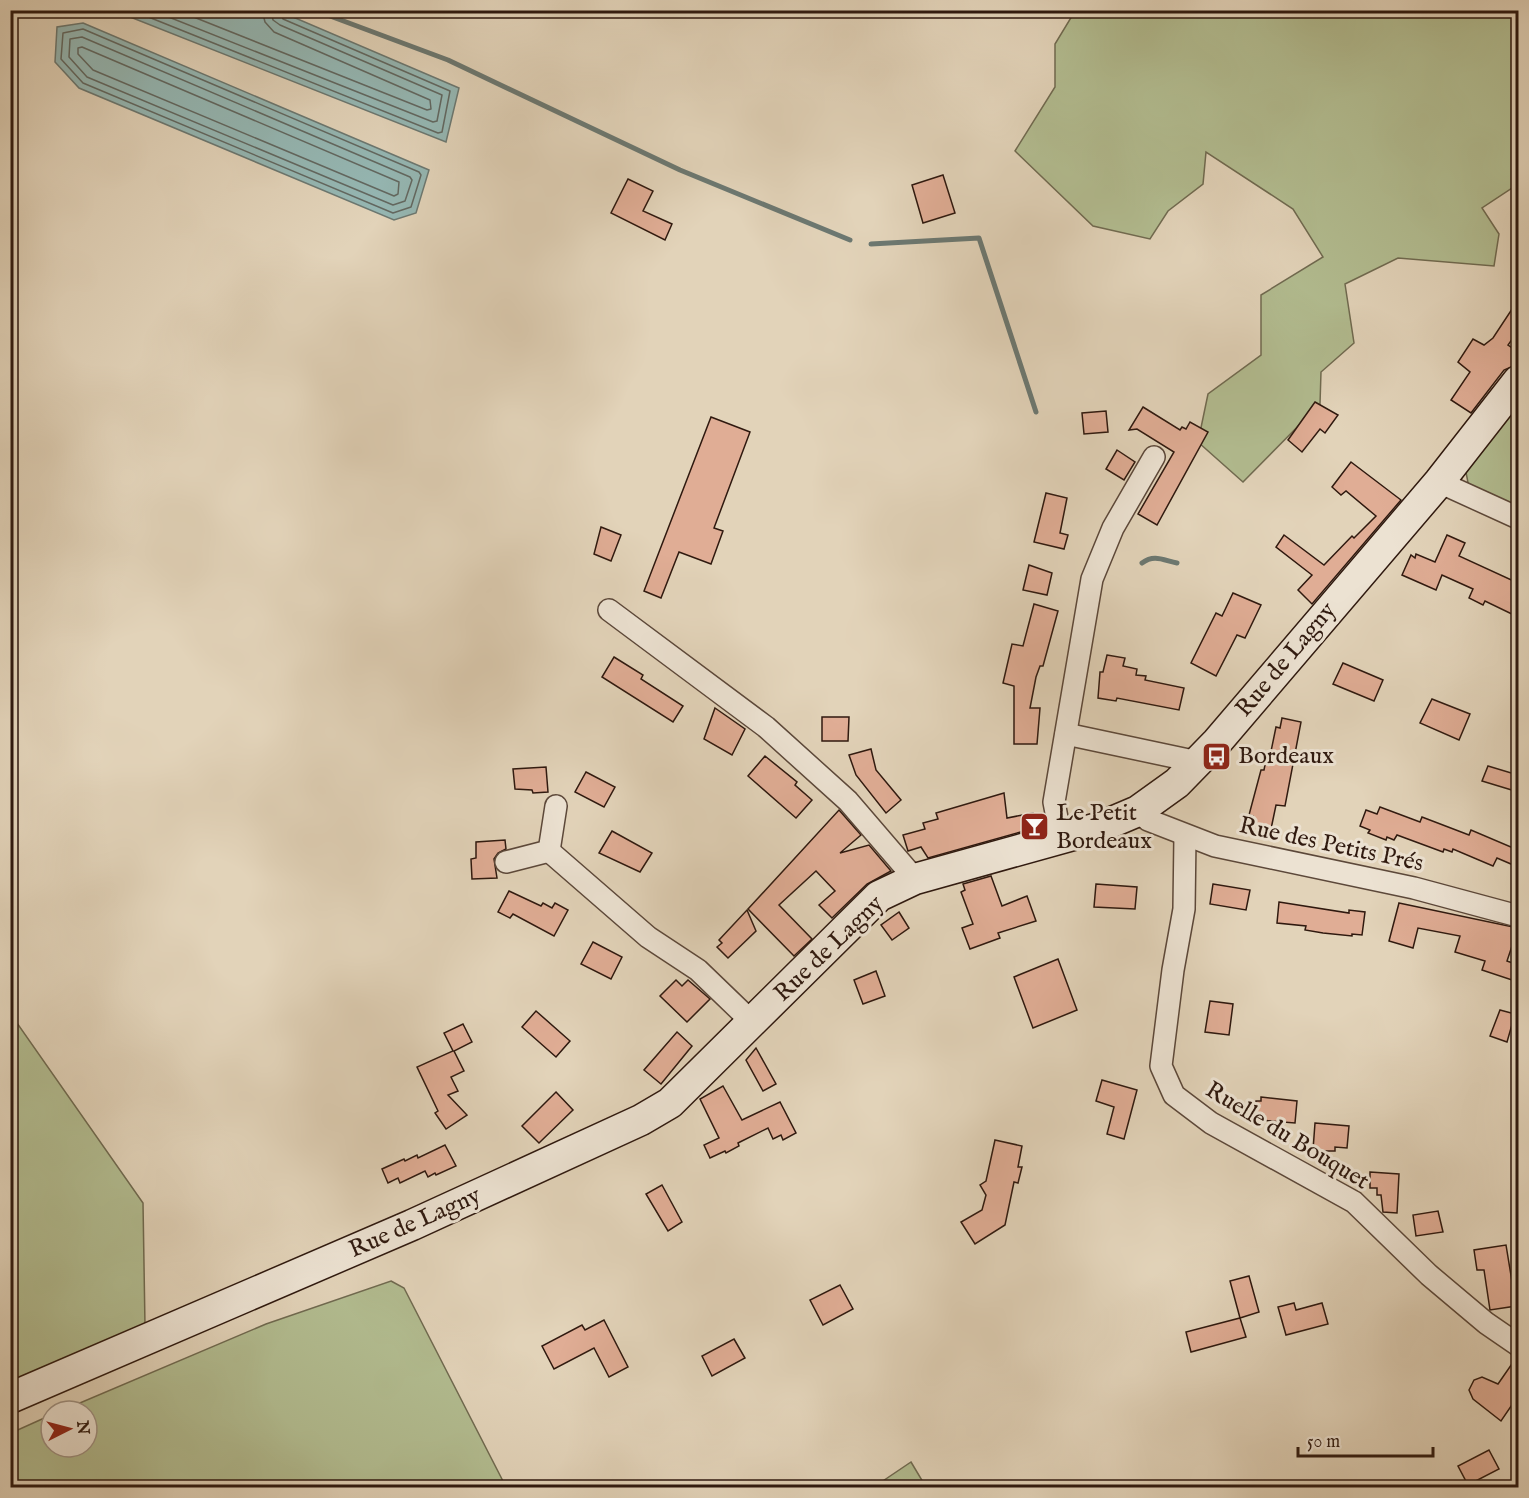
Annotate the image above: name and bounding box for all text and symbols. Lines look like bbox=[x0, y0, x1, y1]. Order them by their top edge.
street label: Rue de Lagny bbox=[1229, 596, 1343, 724]
bus stop icon: Bordeaux bbox=[1201, 740, 1233, 772]
place label: Bordeaux bbox=[1238, 741, 1334, 772]
place label: Le Petit Bordeaux bbox=[1056, 798, 1152, 857]
street label: Rue des Petits Prés bbox=[1236, 810, 1426, 880]
bar icon: Le Petit Bordeaux bbox=[1019, 811, 1051, 843]
street label: Rue de Lagny bbox=[768, 889, 891, 1009]
street label: Ruelle du Bouquet bbox=[1199, 1075, 1375, 1197]
street label: Rue de Lagny bbox=[344, 1180, 486, 1266]
north arrow bbox=[39, 1399, 99, 1459]
text: N bbox=[71, 1419, 93, 1436]
scale bar bbox=[1298, 1420, 1433, 1458]
text: 50 m bbox=[1307, 1431, 1340, 1454]

